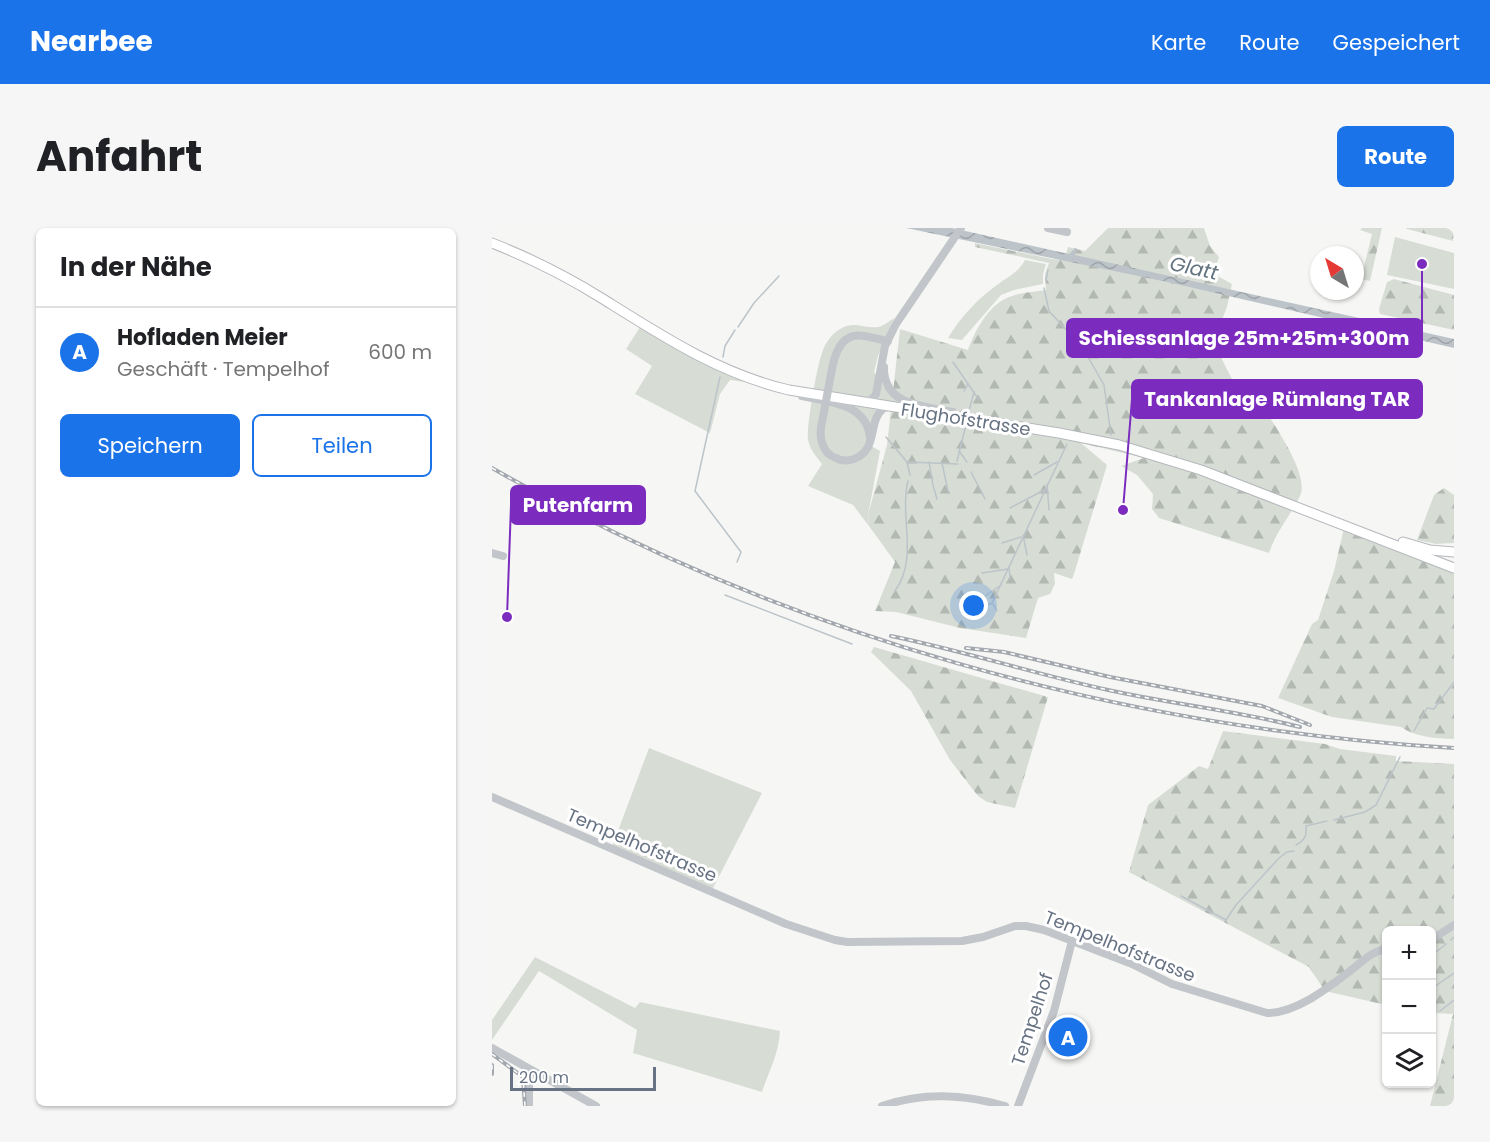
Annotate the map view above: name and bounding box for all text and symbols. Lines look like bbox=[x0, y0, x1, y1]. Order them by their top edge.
text: Nearbee bbox=[30, 22, 153, 61]
text: Karte bbox=[1151, 28, 1206, 57]
text: Route bbox=[1239, 28, 1300, 57]
text: Gespeichert bbox=[1333, 28, 1460, 57]
button: Route bbox=[1337, 126, 1454, 187]
text: Anfahrt bbox=[36, 127, 202, 186]
north arrow bbox=[1310, 246, 1364, 300]
text: In der Nähe bbox=[60, 249, 212, 285]
water label: Glatt bbox=[1167, 249, 1221, 287]
callout: Schiessanlage 25m+25m+300m bbox=[1067, 319, 1422, 357]
text: Hofladen Meier bbox=[117, 322, 288, 353]
text: Schiessanlage 25m+25m+300m bbox=[1079, 324, 1409, 352]
text: A bbox=[72, 338, 87, 366]
text: 600 m bbox=[368, 338, 432, 366]
text: Geschäft · Tempelhof bbox=[117, 355, 329, 383]
callout: Tankanlage Rümlang TAR bbox=[1132, 380, 1422, 418]
text: Tankanlage Rümlang TAR bbox=[1144, 385, 1410, 413]
street label: Flughofstrasse bbox=[899, 396, 1033, 442]
button: Speichern bbox=[60, 414, 240, 477]
button: Teilen bbox=[252, 414, 432, 477]
callout: Putenfarm bbox=[511, 486, 645, 524]
text: Putenfarm bbox=[523, 491, 633, 519]
your location bbox=[959, 591, 988, 620]
street label: Tempelhofstrasse bbox=[563, 802, 721, 888]
street label: Tempelhofstrasse bbox=[1041, 904, 1199, 988]
map controls bbox=[1382, 926, 1436, 1088]
button: + bbox=[1382, 926, 1436, 980]
street label: Tempelhof bbox=[1005, 969, 1059, 1069]
button: − bbox=[1382, 980, 1436, 1034]
pin: A bbox=[1048, 1014, 1088, 1060]
button: layers bbox=[1382, 1034, 1436, 1088]
scale bar bbox=[510, 1064, 656, 1092]
text: 200 m bbox=[519, 1066, 569, 1089]

